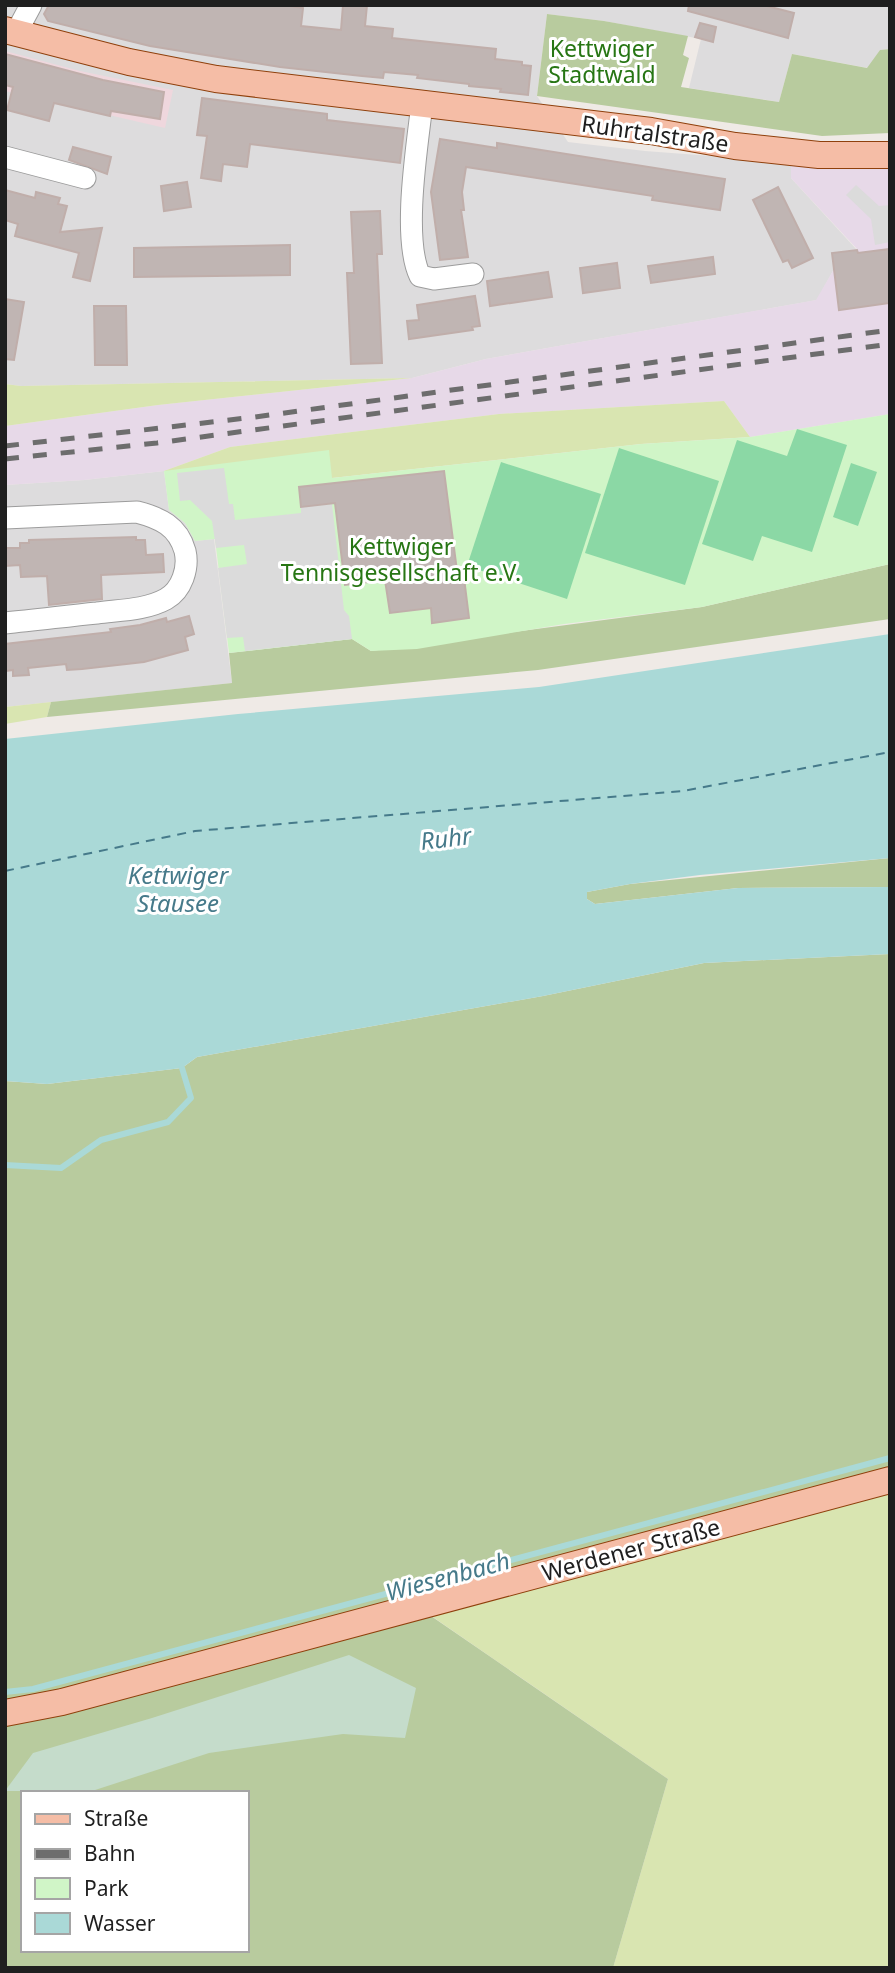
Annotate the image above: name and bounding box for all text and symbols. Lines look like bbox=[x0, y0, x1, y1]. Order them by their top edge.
park label: Kettwiger Stadtwald bbox=[548, 32, 656, 90]
street label: Ruhrtalstraße bbox=[580, 107, 731, 159]
park label: Kettwiger Tennisgesellschaft e.V. bbox=[281, 530, 521, 588]
water label: Ruhr bbox=[418, 818, 475, 857]
water label: Kettwiger Stausee bbox=[128, 858, 230, 919]
street label: Werdener Straße bbox=[538, 1510, 723, 1588]
water label: Wiesenbach bbox=[382, 1543, 513, 1608]
legend bbox=[21, 1791, 248, 1952]
text: Straße bbox=[84, 1804, 148, 1832]
text: Bahn bbox=[84, 1839, 135, 1867]
text: Park bbox=[84, 1874, 129, 1902]
text: Wasser bbox=[84, 1909, 156, 1937]

